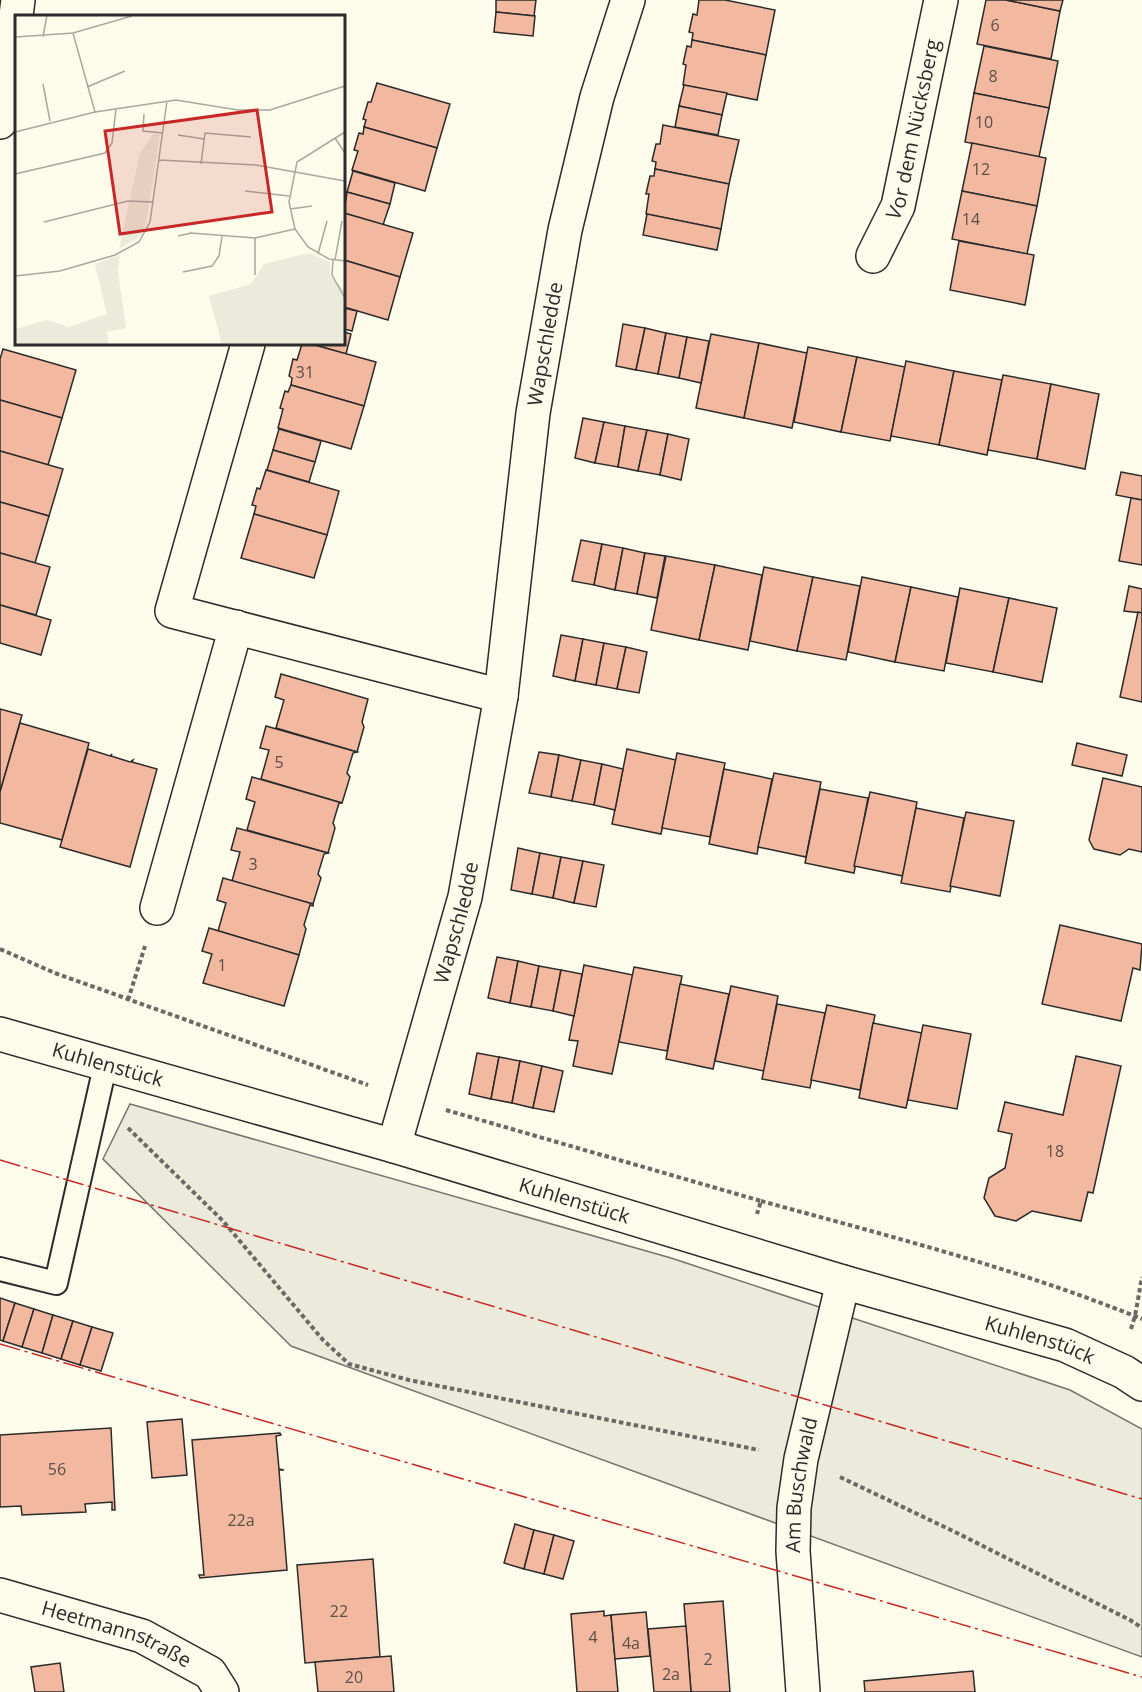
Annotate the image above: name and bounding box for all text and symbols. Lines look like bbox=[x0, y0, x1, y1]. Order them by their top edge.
house number: 6 bbox=[990, 14, 1000, 36]
inset map bbox=[15, 15, 345, 345]
street label: Vor dem Nücksberg bbox=[879, 36, 946, 224]
house number: 8 bbox=[988, 65, 998, 87]
house number: 10 bbox=[975, 111, 993, 133]
house number: 12 bbox=[972, 158, 990, 180]
house number: 14 bbox=[962, 208, 980, 230]
street label: Wapschledde bbox=[520, 280, 569, 408]
house number: 31 bbox=[296, 361, 314, 383]
house number: 5 bbox=[274, 751, 284, 773]
house number: 3 bbox=[248, 853, 258, 875]
street label: Wapschledde bbox=[427, 859, 484, 987]
house number: 1 bbox=[217, 954, 227, 976]
street label: Kuhlenstück bbox=[49, 1036, 167, 1093]
house number: 18 bbox=[1046, 1140, 1064, 1162]
street label: Kuhlenstück bbox=[516, 1171, 634, 1230]
street label: Kuhlenstück bbox=[982, 1309, 1100, 1370]
street label: Am Buschwald bbox=[779, 1414, 823, 1553]
house number: 56 bbox=[48, 1458, 66, 1480]
house number: 22a bbox=[227, 1509, 255, 1531]
street label: Heetmannstraße bbox=[39, 1594, 196, 1673]
house number: 22 bbox=[330, 1600, 348, 1622]
house number: 4 bbox=[588, 1626, 598, 1648]
house number: 4a bbox=[622, 1632, 640, 1654]
house number: 2 bbox=[703, 1648, 713, 1670]
house number: 2a bbox=[662, 1663, 680, 1685]
house number: 20 bbox=[345, 1666, 363, 1688]

